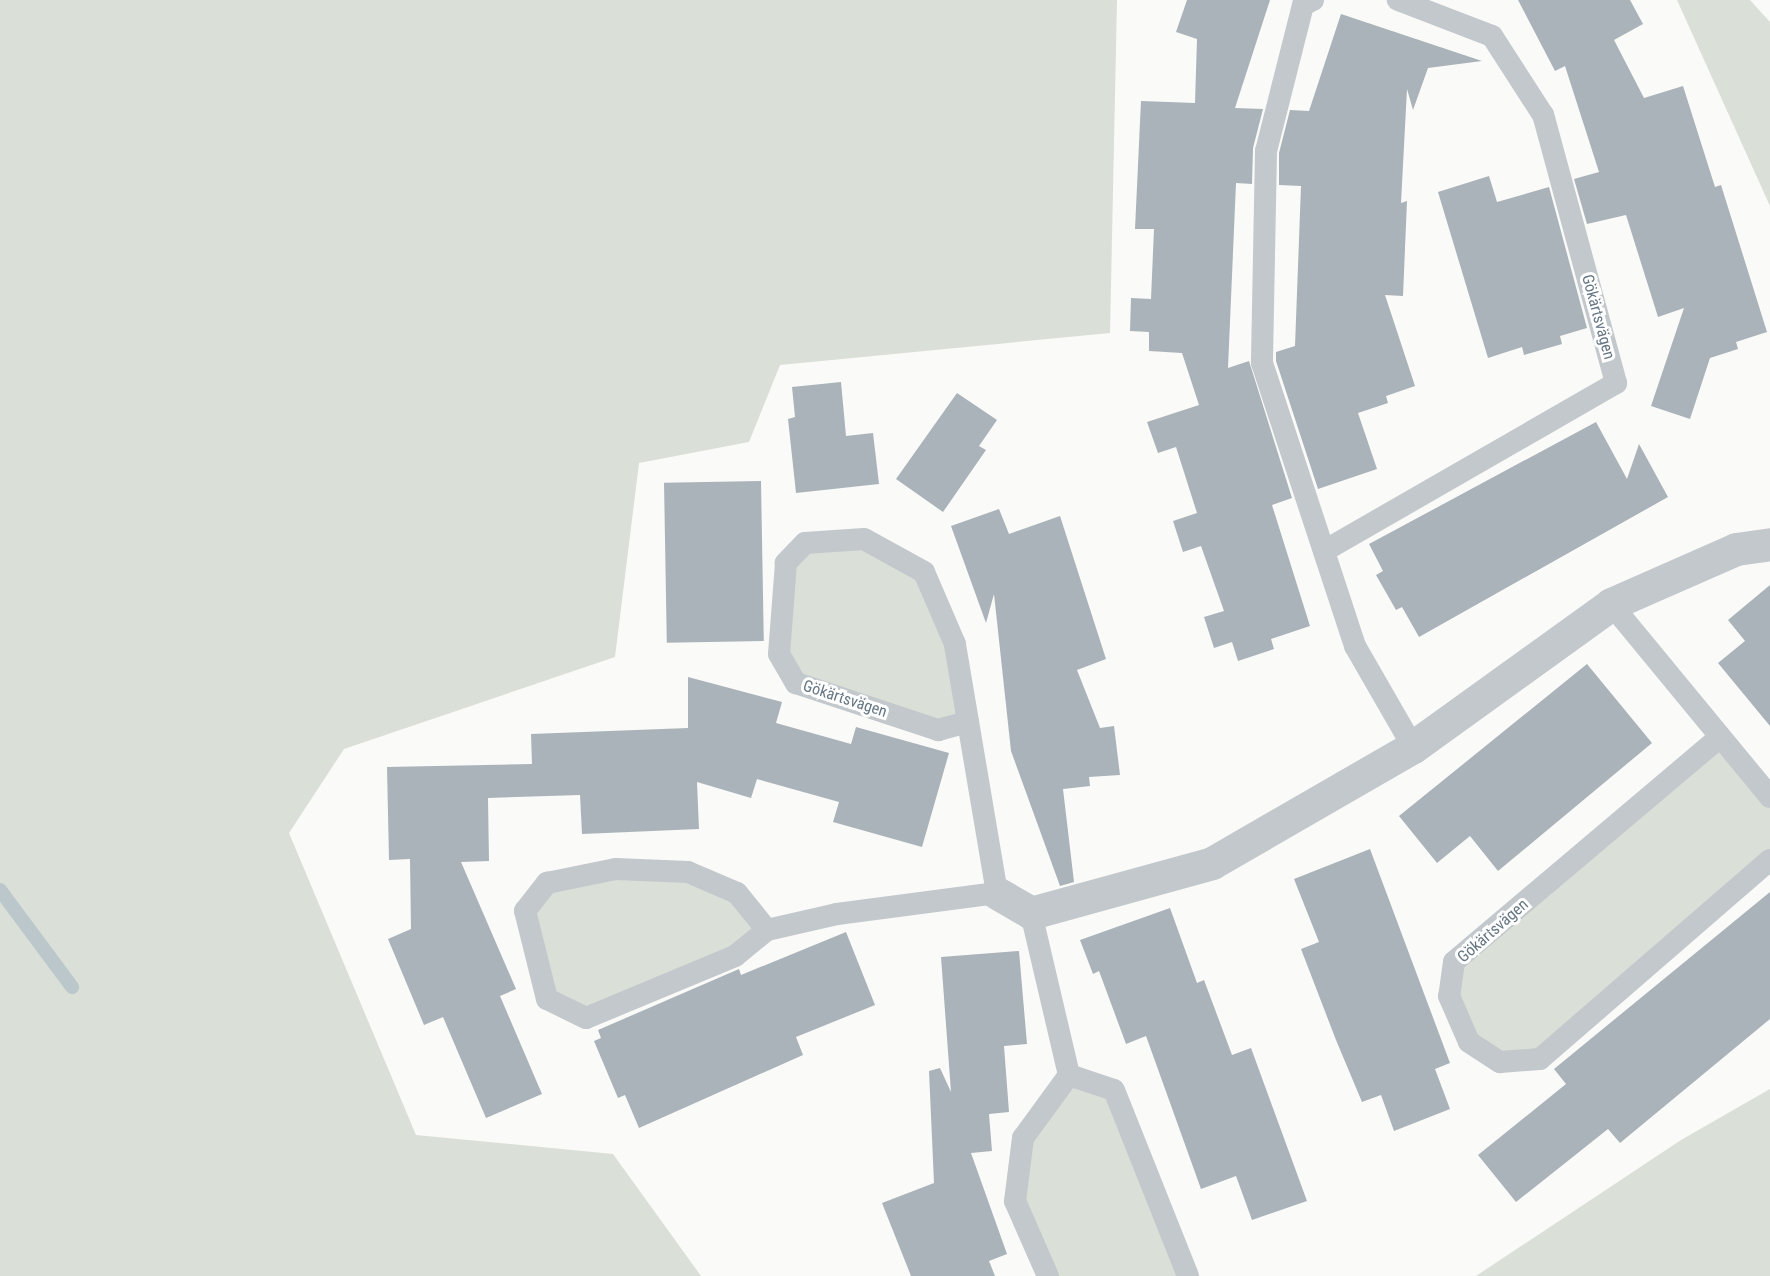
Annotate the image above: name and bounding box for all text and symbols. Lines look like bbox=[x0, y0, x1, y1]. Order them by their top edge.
street label: Gökärtsvägen bbox=[1577, 272, 1619, 362]
street label: Gökärtsvägen bbox=[801, 676, 889, 722]
street label: Gökärtsvägen bbox=[1454, 895, 1532, 967]

